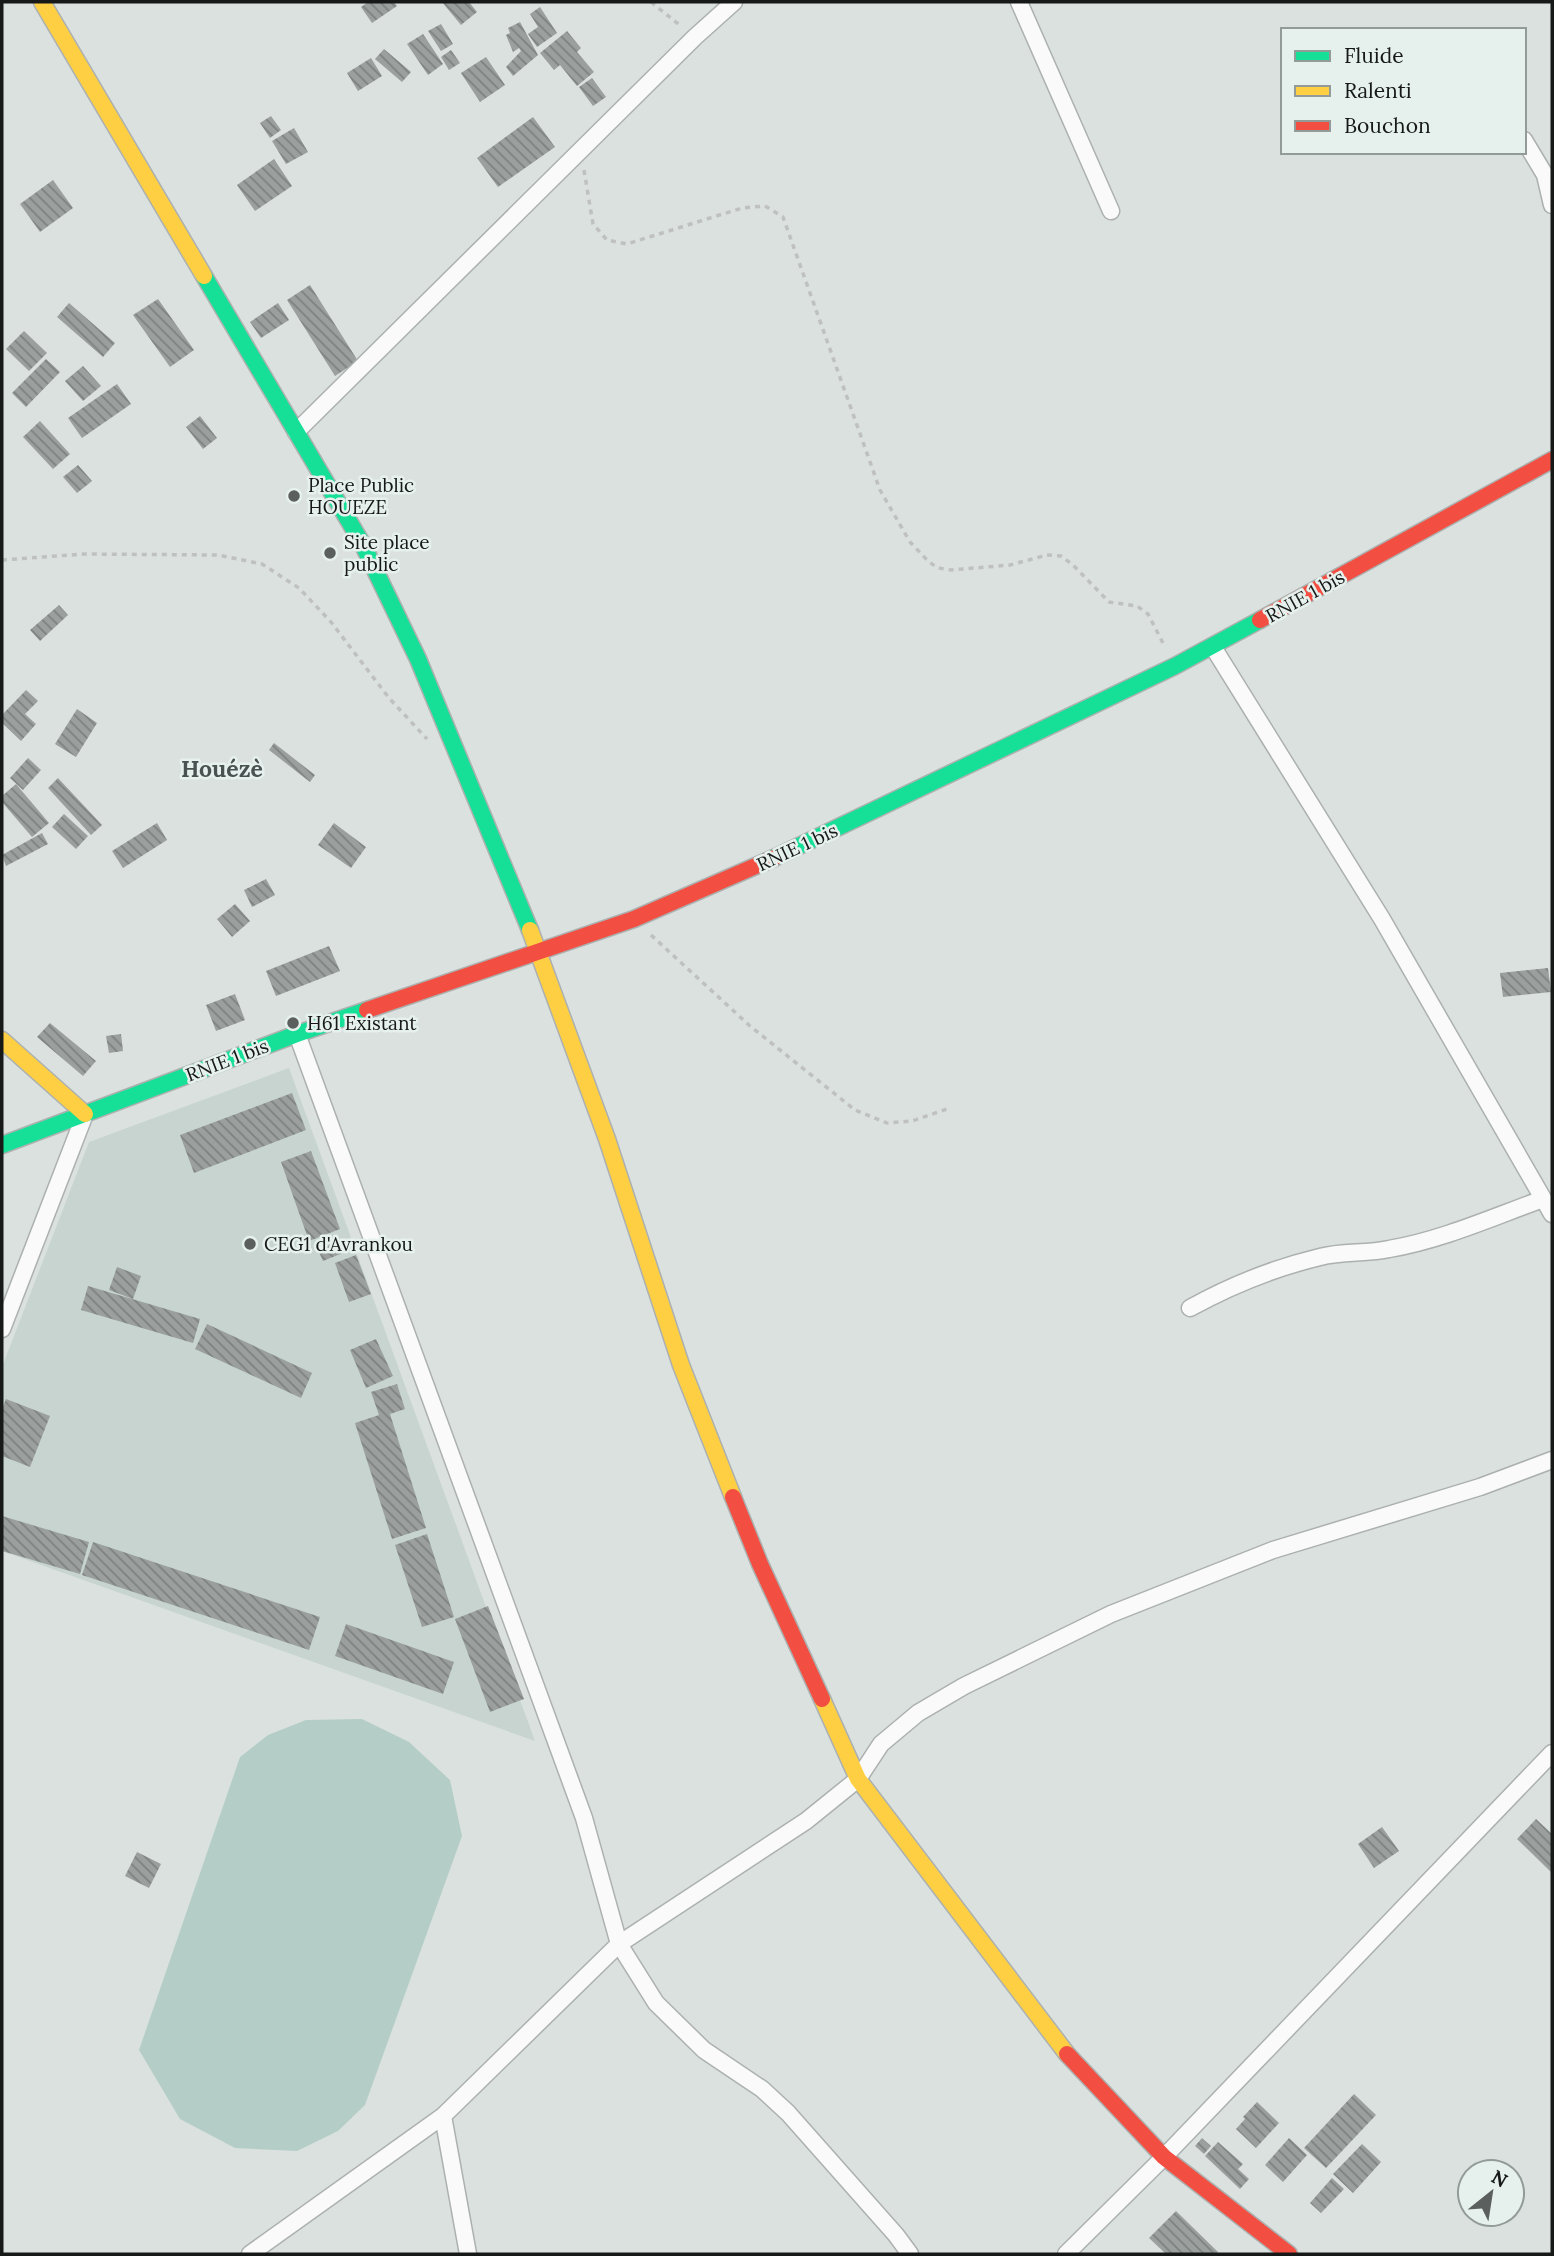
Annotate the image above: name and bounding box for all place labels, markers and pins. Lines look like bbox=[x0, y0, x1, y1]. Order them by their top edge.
place label: Place Public HOUEZE bbox=[308, 473, 414, 519]
marker: Place Public HOUEZE bbox=[286, 488, 302, 504]
place label: Site place public bbox=[344, 530, 430, 576]
marker: Site place public bbox=[322, 545, 338, 561]
place label: H61 Existant bbox=[307, 1011, 417, 1035]
marker: H61 Existant bbox=[285, 1015, 301, 1031]
place label: CEG1 d'Avrankou bbox=[264, 1232, 413, 1256]
marker: CEG1 d'Avrankou bbox=[242, 1236, 258, 1252]

